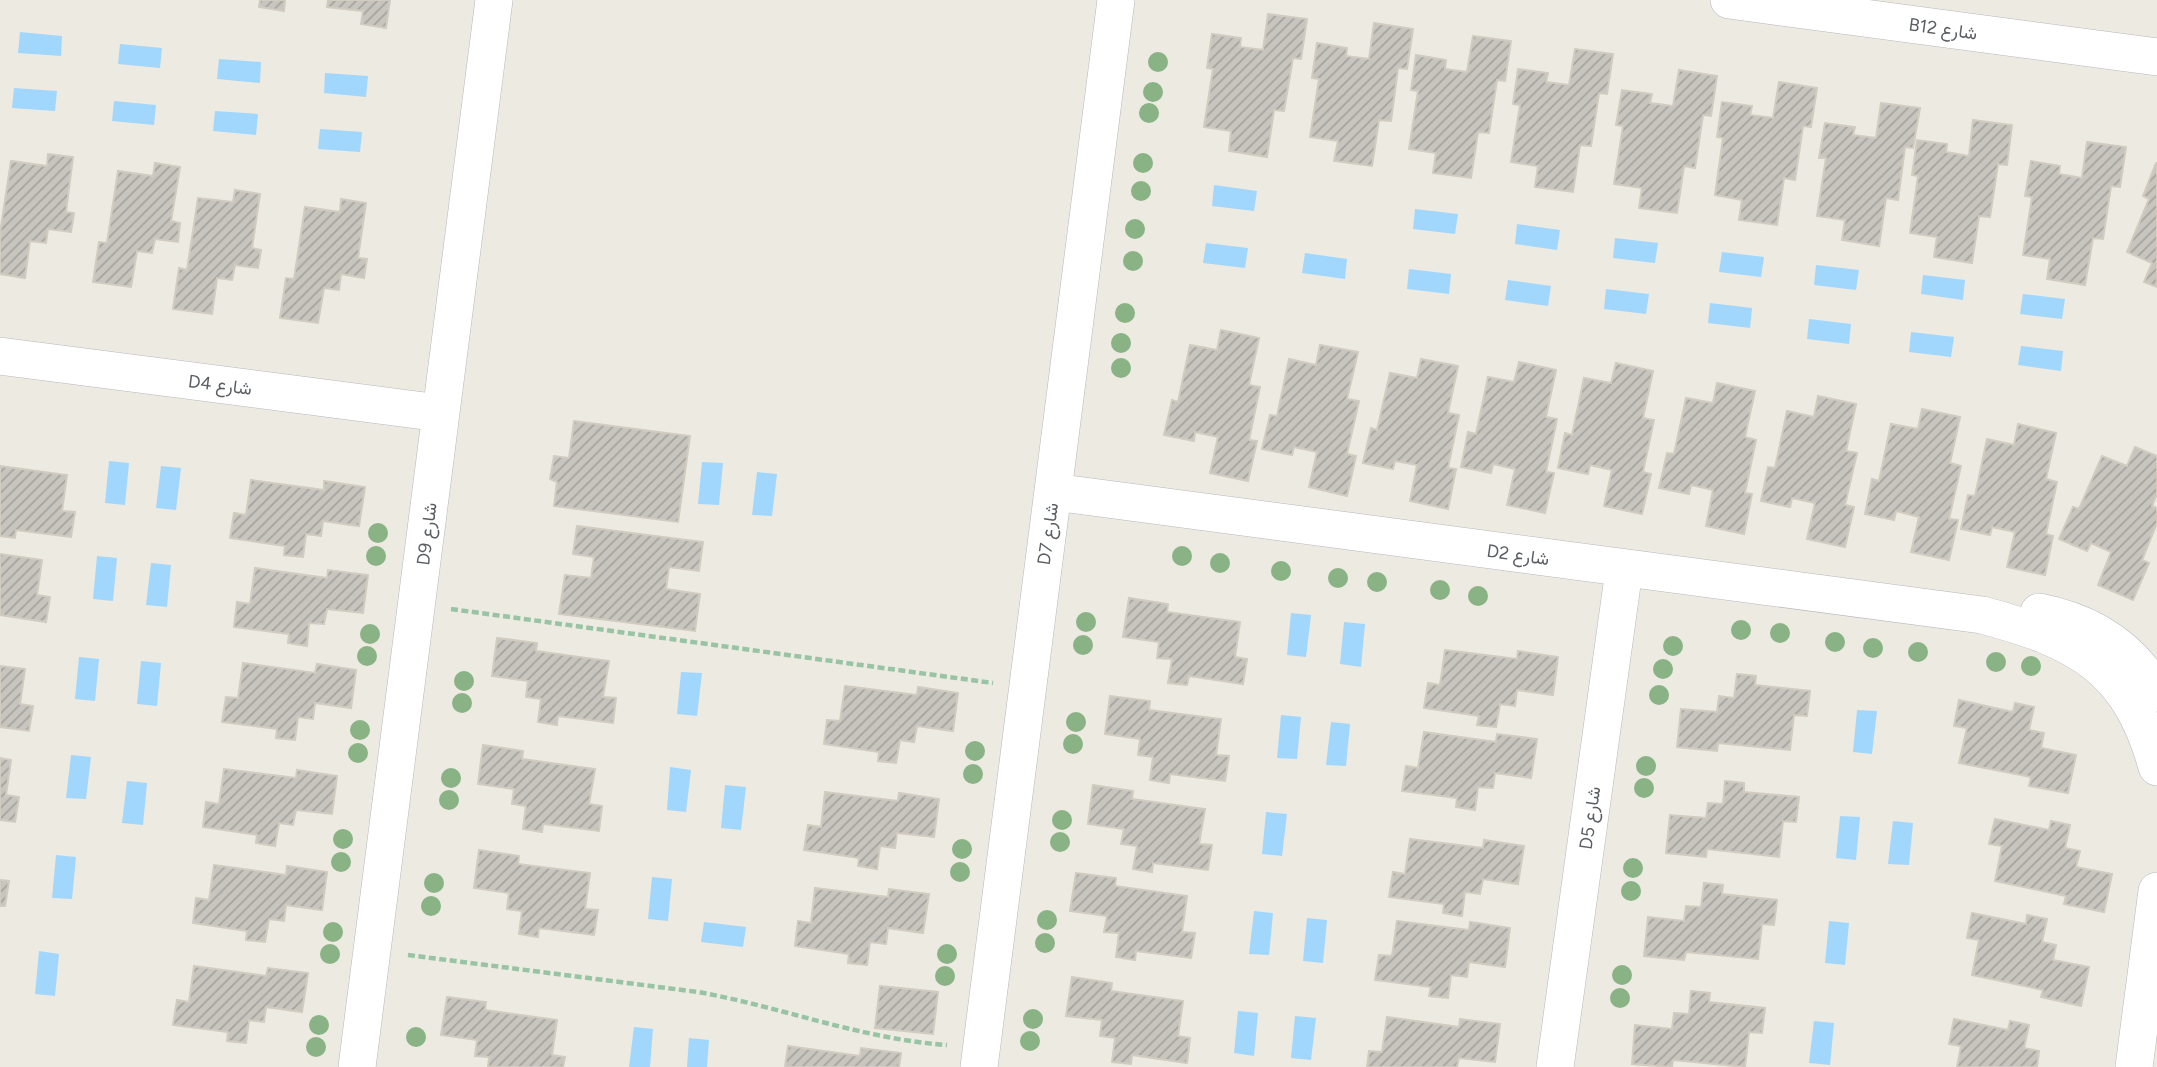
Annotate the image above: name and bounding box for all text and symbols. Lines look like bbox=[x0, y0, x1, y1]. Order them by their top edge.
street label: B12 شارع bbox=[1907, 13, 1979, 46]
street label: D4 شارع bbox=[187, 370, 253, 401]
street label: D9 شارع bbox=[412, 501, 443, 567]
street label: D7 شارع bbox=[1033, 501, 1064, 567]
street label: D2 شارع bbox=[1485, 540, 1551, 571]
street label: D5 شارع bbox=[1575, 785, 1606, 851]

